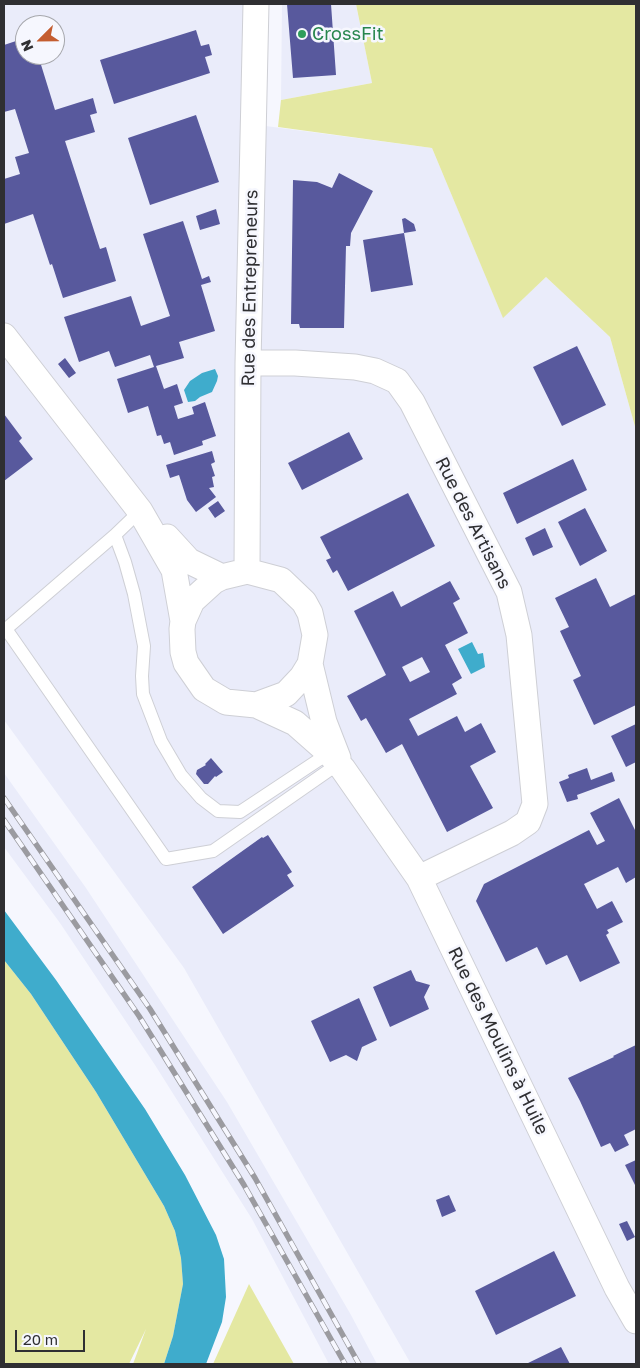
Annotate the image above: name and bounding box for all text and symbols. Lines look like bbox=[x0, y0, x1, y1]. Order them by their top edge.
north arrow bbox=[15, 15, 65, 65]
place label: CrossFit bbox=[312, 23, 384, 45]
marker: CrossFit bbox=[296, 28, 308, 40]
text: N bbox=[17, 37, 37, 54]
street label: Rue des Entrepreneurs bbox=[237, 189, 263, 387]
street label: Rue des Artisans bbox=[430, 453, 516, 593]
street label: Rue des Moulins à Huile bbox=[443, 944, 553, 1138]
scale bar bbox=[18, 1320, 88, 1352]
text: 20 m bbox=[23, 1330, 58, 1348]

